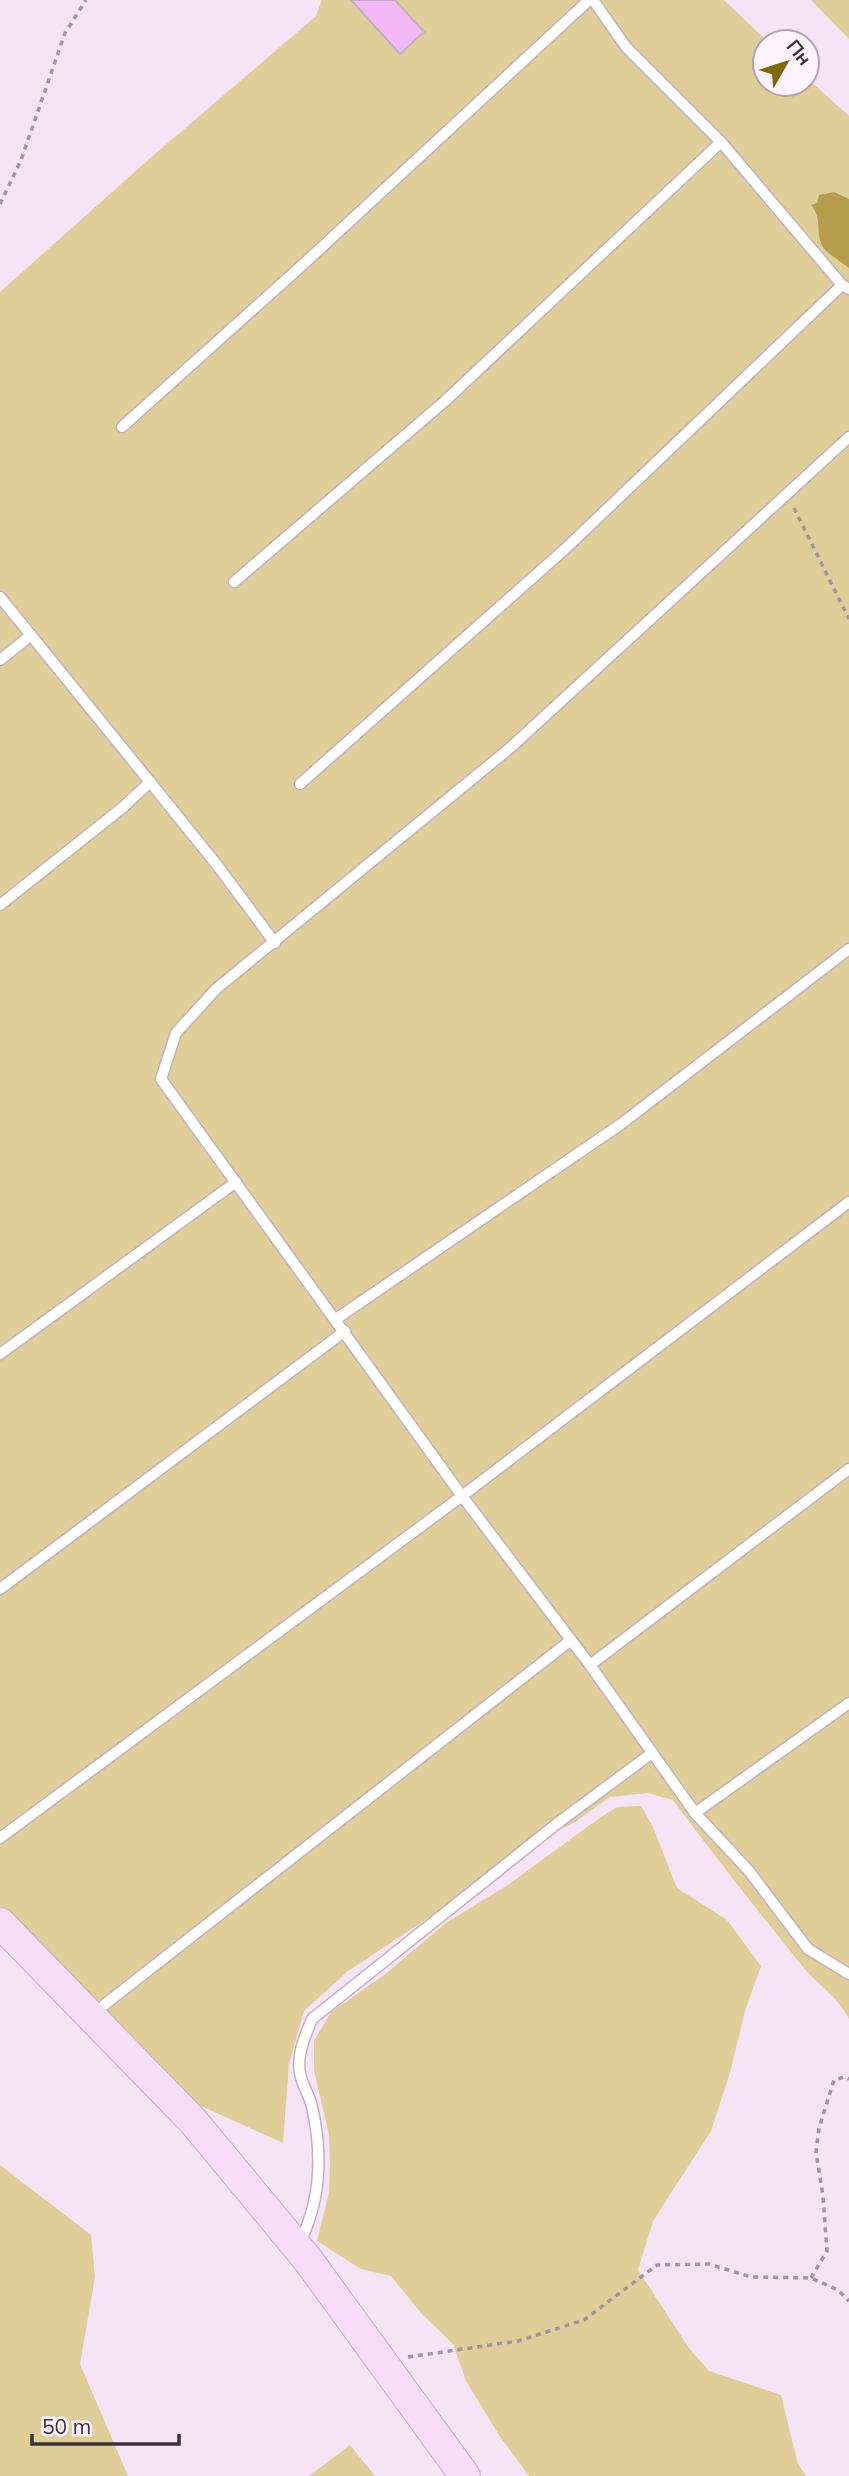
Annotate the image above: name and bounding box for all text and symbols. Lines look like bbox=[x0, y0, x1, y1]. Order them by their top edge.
north arrow bbox=[751, 28, 821, 98]
text: Пн bbox=[782, 34, 817, 70]
scale bar bbox=[32, 2402, 178, 2446]
text: 50 m bbox=[42, 2413, 91, 2439]

